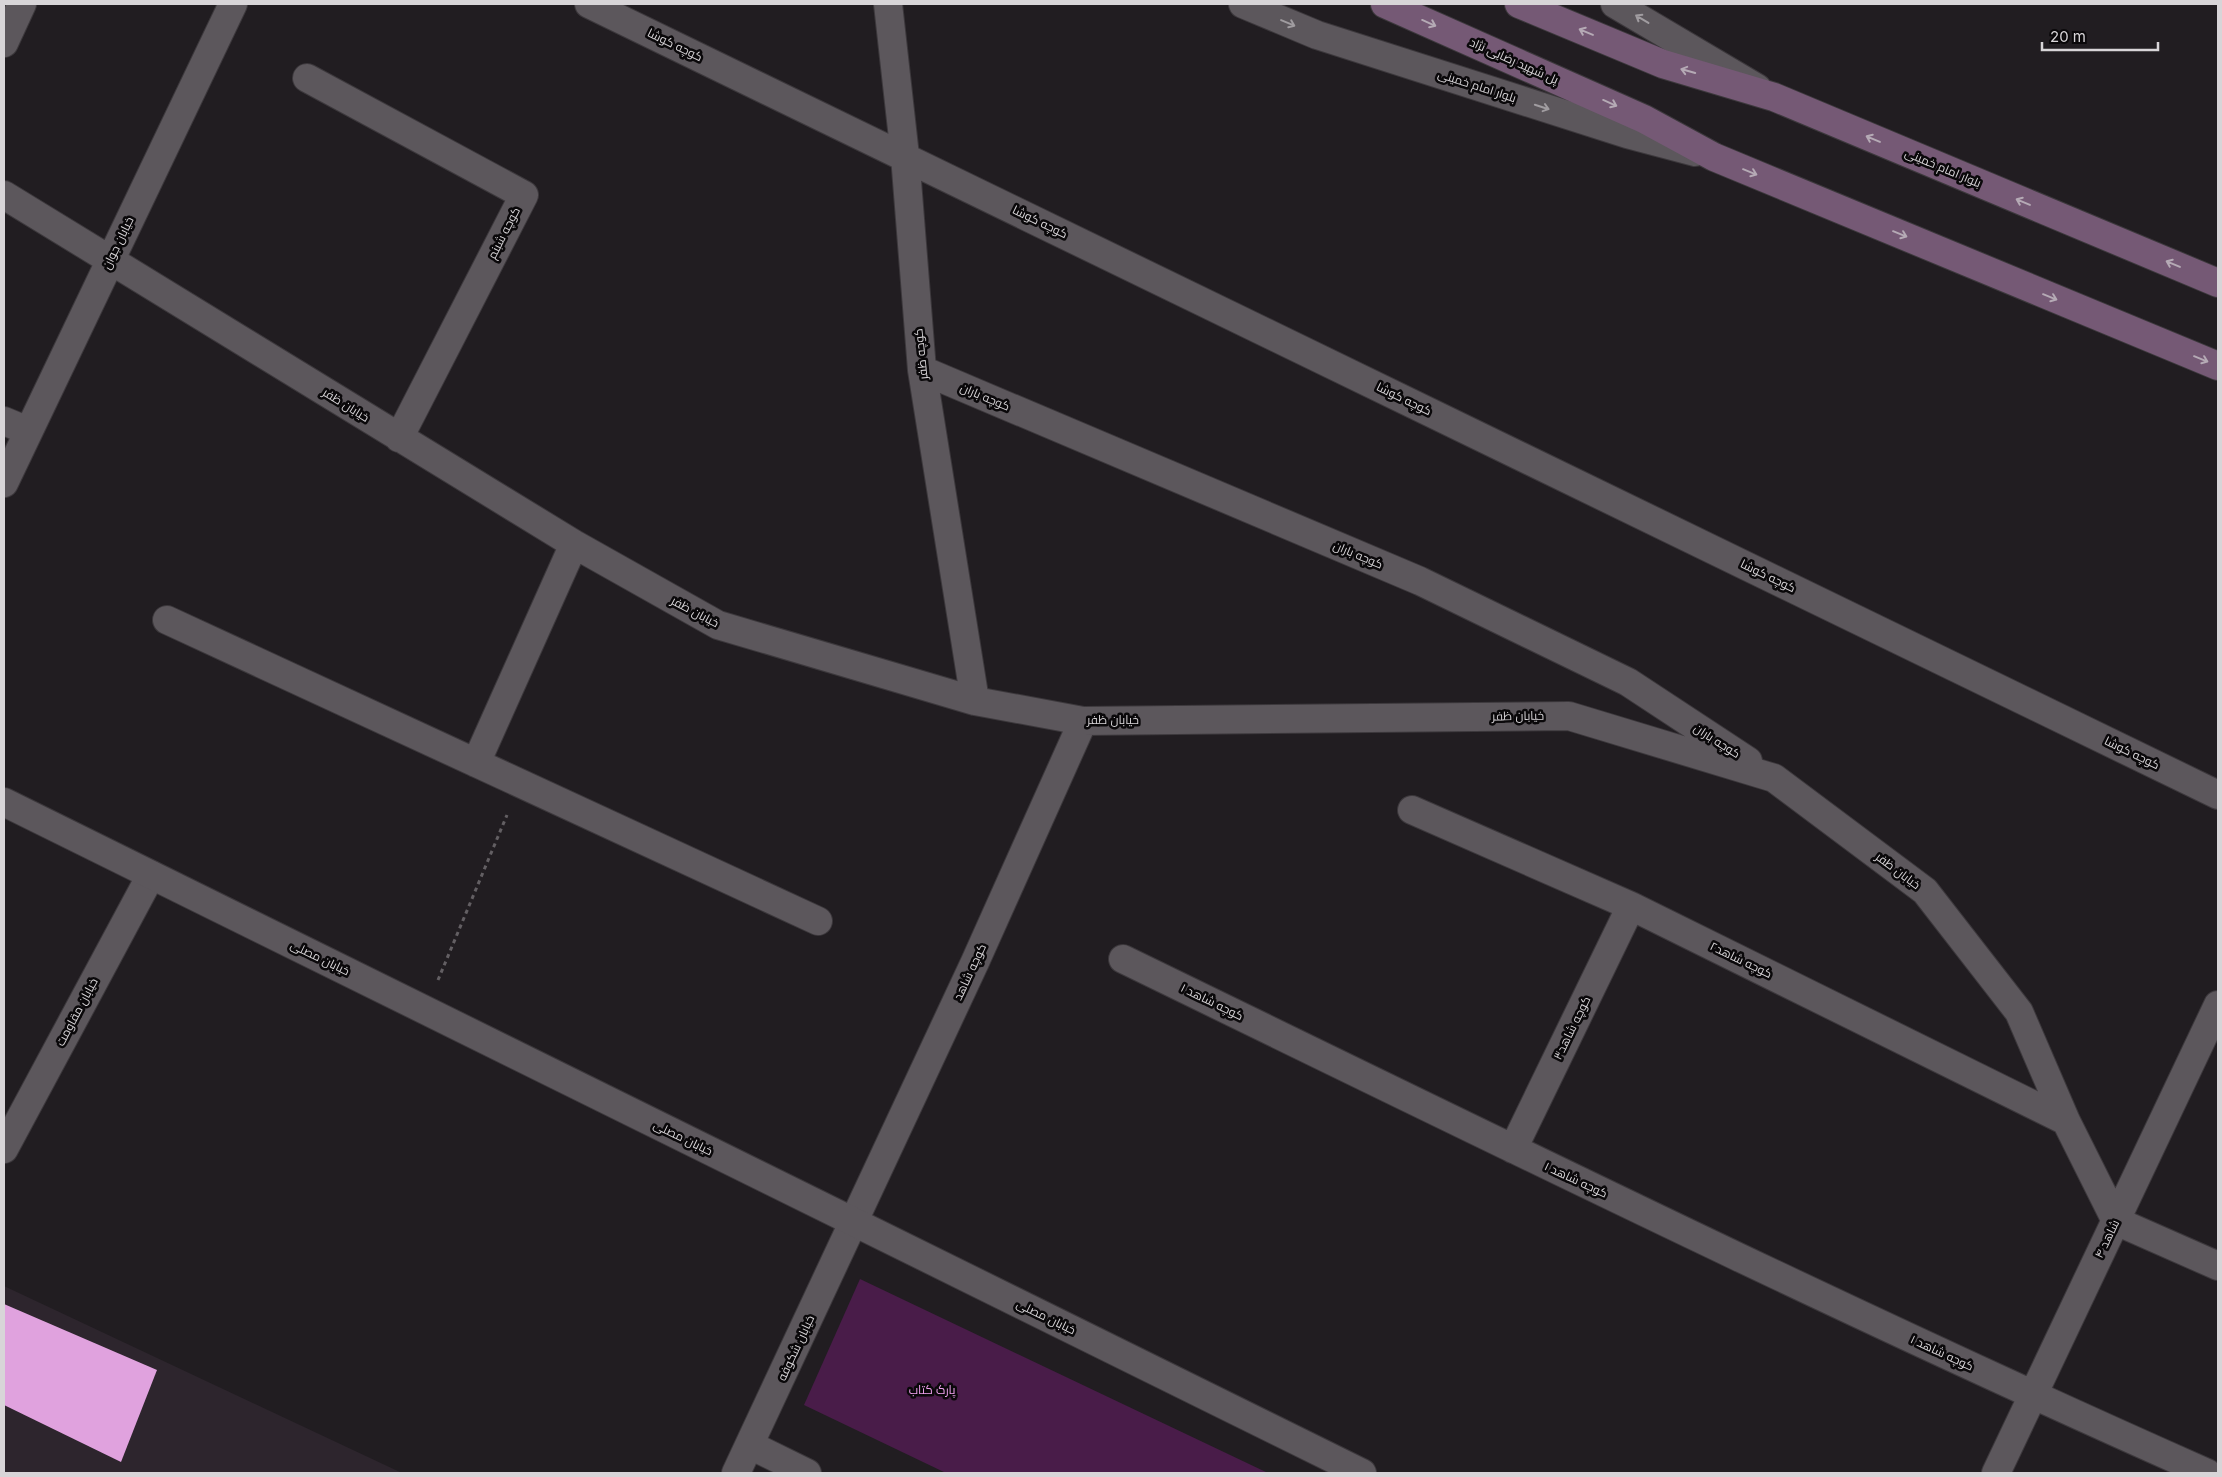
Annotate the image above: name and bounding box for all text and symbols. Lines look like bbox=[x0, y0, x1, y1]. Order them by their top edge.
one-way arrow bbox=[1635, 13, 1649, 23]
one-way arrow bbox=[1280, 18, 1295, 28]
one-way arrow bbox=[1421, 19, 1436, 29]
scale bar bbox=[2042, 20, 2158, 52]
street label: کوچه کوشا bbox=[644, 25, 705, 66]
one-way arrow bbox=[1579, 26, 1594, 36]
text: 20 m bbox=[2050, 27, 2086, 46]
street label: پل شهید رضایی نژاد bbox=[1467, 34, 1562, 89]
street label: بلوار امام خمینی bbox=[1436, 66, 1518, 106]
one-way arrow bbox=[1681, 66, 1697, 76]
one-way arrow bbox=[1602, 99, 1617, 109]
one-way arrow bbox=[1534, 102, 1550, 112]
one-way arrow bbox=[1866, 134, 1882, 143]
street label: بلوار امام خمینی bbox=[1902, 145, 1984, 191]
one-way arrow bbox=[1742, 168, 1757, 178]
one-way arrow bbox=[2016, 196, 2031, 206]
street label: کوچه کوشا bbox=[1009, 202, 1070, 243]
street label: کوچه شبنم bbox=[484, 204, 525, 262]
street label: خیابان جوان bbox=[98, 214, 137, 272]
one-way arrow bbox=[1892, 230, 1907, 240]
one-way arrow bbox=[2166, 259, 2181, 269]
one-way arrow bbox=[2042, 292, 2057, 302]
street label: کوچه ظفر bbox=[910, 327, 933, 381]
one-way arrow bbox=[2193, 355, 2208, 364]
street label: کوچه باران bbox=[957, 379, 1012, 416]
street label: کوچه کوشا bbox=[1373, 379, 1434, 420]
street label: خیابان ظفر bbox=[319, 384, 372, 425]
street label: کوچه باران bbox=[1330, 537, 1385, 574]
street label: کوچه کوشا bbox=[1737, 556, 1798, 597]
street label: خیابان ظفر bbox=[668, 592, 722, 630]
street label: خیابان ظفر bbox=[1491, 708, 1544, 723]
street label: خیابان ظفر bbox=[1086, 712, 1139, 727]
street label: کوچه باران bbox=[1690, 720, 1743, 763]
street label: کوچه کوشا bbox=[2101, 733, 2162, 774]
street label: خیابان ظفر bbox=[1872, 848, 1924, 892]
street label: خیابان مصلی bbox=[288, 937, 352, 978]
street label: کوچه شاهد۲ bbox=[1707, 938, 1775, 983]
street label: کوچه شاهد bbox=[950, 941, 991, 1003]
street label: خیابان مقاومت bbox=[52, 975, 101, 1048]
street label: کوچه شاهد ۱ bbox=[1178, 980, 1246, 1025]
street label: کوچه شاهد۳ bbox=[1550, 993, 1595, 1063]
street label: خیابان مصلی bbox=[651, 1117, 715, 1158]
street label: کوچه شاهد ۱ bbox=[1541, 1158, 1610, 1203]
street label: شاهد ۴ bbox=[2091, 1217, 2122, 1260]
street label: خیابان مصلی bbox=[1014, 1296, 1078, 1337]
street label: خیابان شکوفه bbox=[774, 1313, 817, 1383]
street label: کوچه شاهد ۱ bbox=[1907, 1331, 1976, 1376]
park label: پارک کتاب bbox=[909, 1382, 956, 1399]

